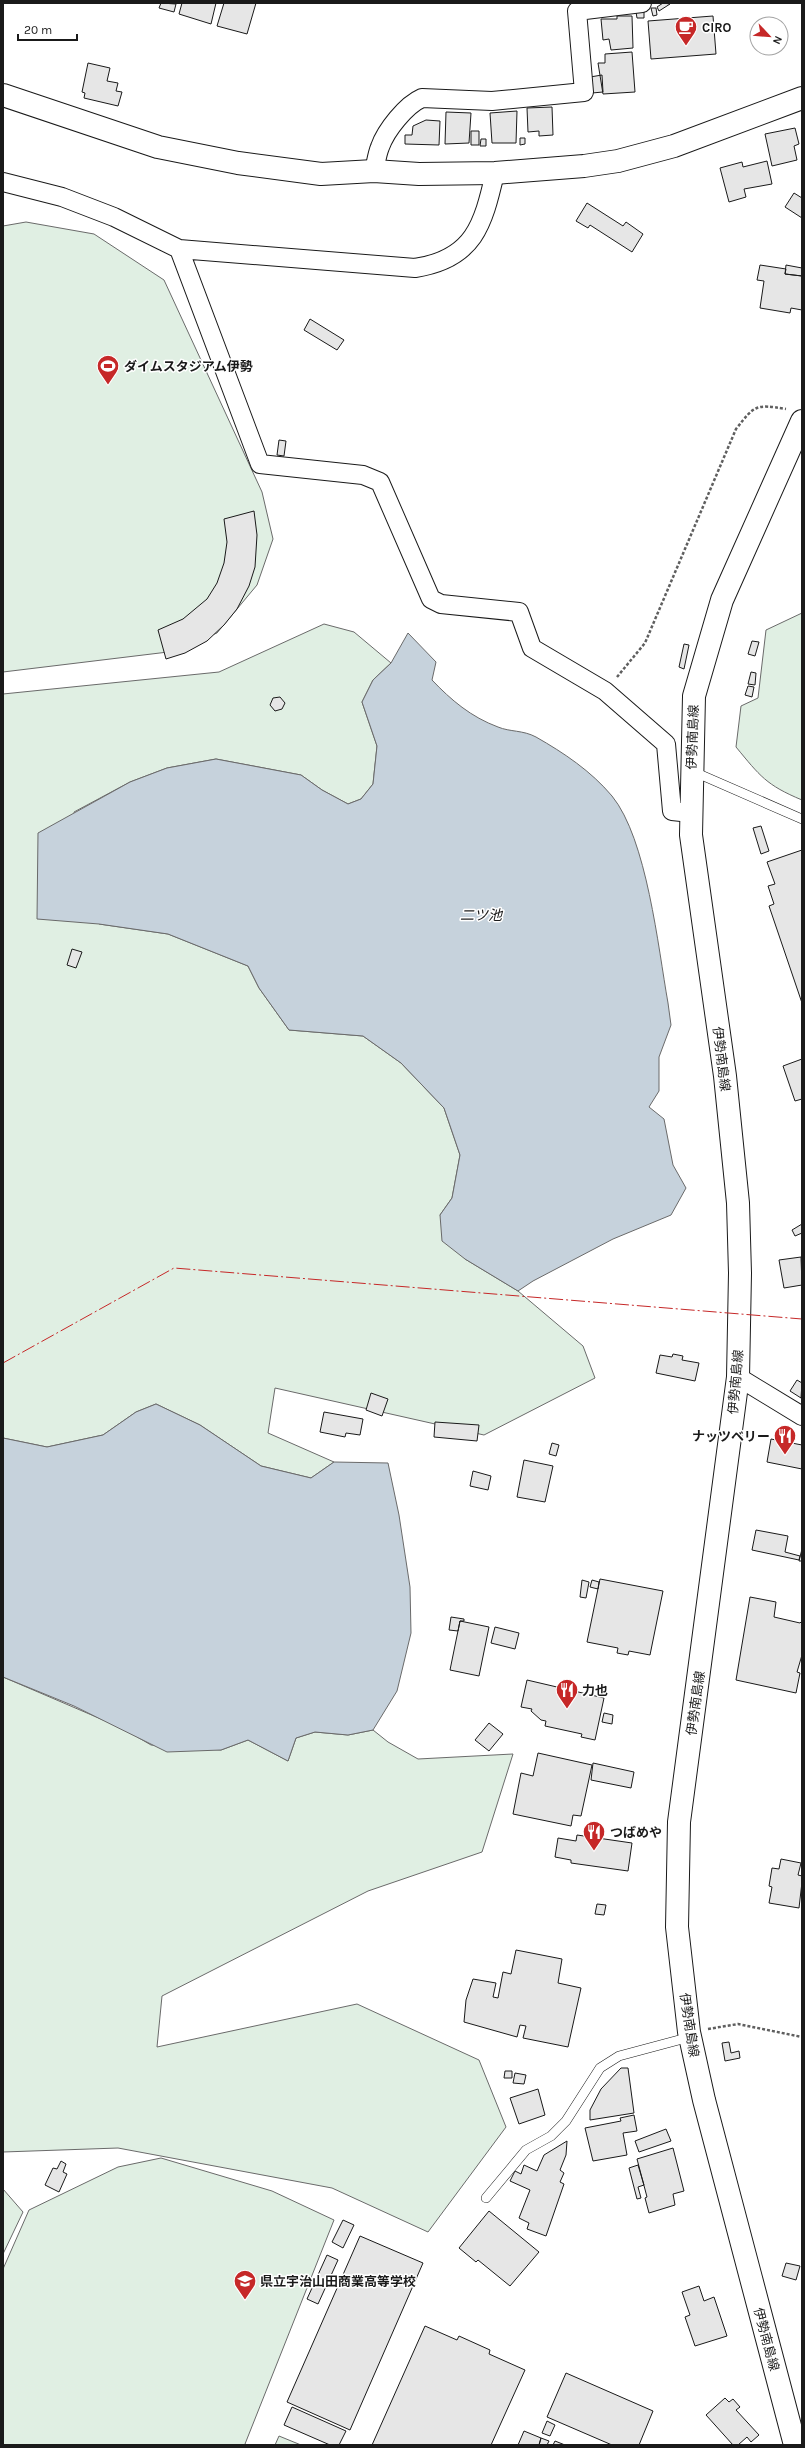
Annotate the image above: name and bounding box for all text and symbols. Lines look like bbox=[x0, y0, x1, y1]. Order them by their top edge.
cafe icon: CIRO bbox=[673, 14, 699, 47]
scale bar bbox=[18, 16, 77, 42]
north arrow bbox=[749, 16, 789, 56]
place label: CIRO bbox=[702, 20, 732, 35]
text: 20 m bbox=[24, 23, 52, 37]
text: N bbox=[770, 34, 785, 47]
sports icon: ダイムスタジアム伊勢 bbox=[95, 353, 121, 386]
place label: ダイムスタジアム伊勢 bbox=[124, 359, 253, 374]
street label: 伊勢南島線 bbox=[684, 704, 701, 770]
water label: 二ツ池 bbox=[460, 907, 504, 924]
street label: 伊勢南島線 bbox=[710, 1026, 733, 1092]
street label: 伊勢南島線 bbox=[725, 1349, 746, 1415]
restaurant icon: ナッツベリー bbox=[772, 1423, 798, 1456]
place label: ナッツベリー bbox=[692, 1429, 770, 1444]
street label: 伊勢南島線 bbox=[684, 1670, 707, 1736]
restaurant icon: 力也 bbox=[554, 1677, 580, 1710]
place label: 力也 bbox=[582, 1683, 608, 1698]
restaurant icon: つばめや bbox=[581, 1819, 607, 1852]
place label: つばめや bbox=[610, 1825, 662, 1840]
street label: 伊勢南島線 bbox=[677, 1992, 702, 2058]
school or university icon: 県立宇治山田商業高等学校 bbox=[232, 2268, 258, 2301]
place label: 県立宇治山田商業高等学校 bbox=[260, 2274, 416, 2289]
street label: 伊勢南島線 bbox=[751, 2306, 782, 2372]

